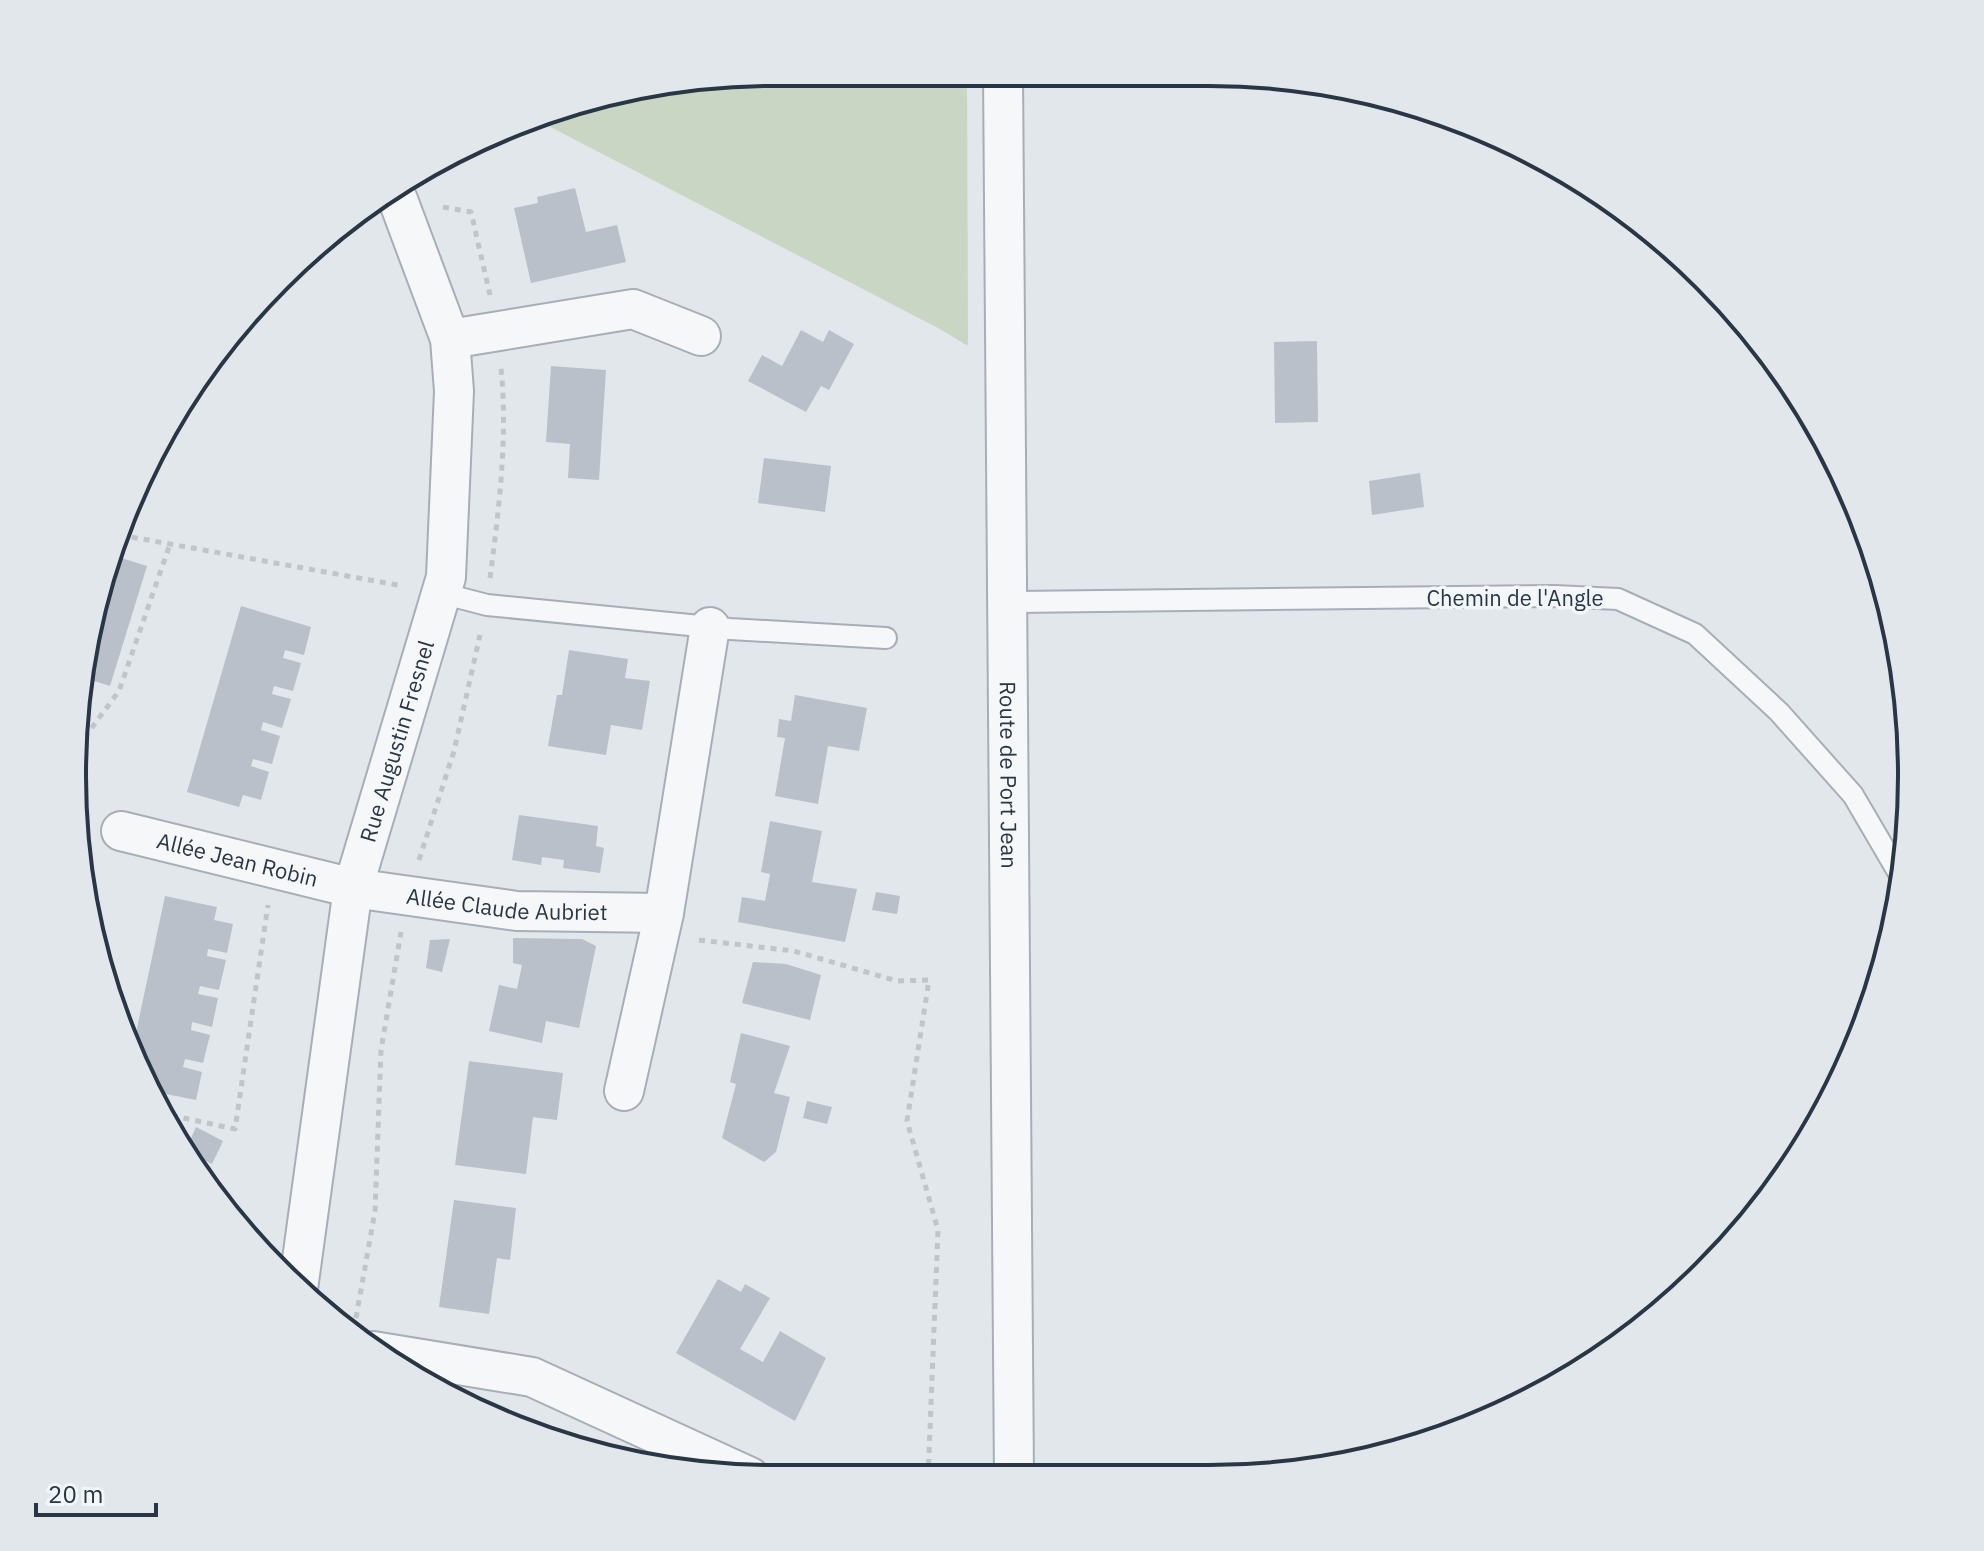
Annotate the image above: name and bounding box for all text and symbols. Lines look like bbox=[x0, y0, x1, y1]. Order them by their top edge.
street label: Chemin de l'Angle bbox=[1426, 583, 1604, 612]
street label: Rue Augustin Fresnel bbox=[353, 637, 440, 845]
street label: Route de Port Jean bbox=[994, 681, 1024, 869]
street label: Allée Jean Robin bbox=[154, 825, 321, 893]
street label: Allée Claude Aubriet bbox=[405, 881, 608, 926]
scale bar bbox=[36, 1467, 156, 1517]
text: 20 m bbox=[48, 1478, 103, 1510]

